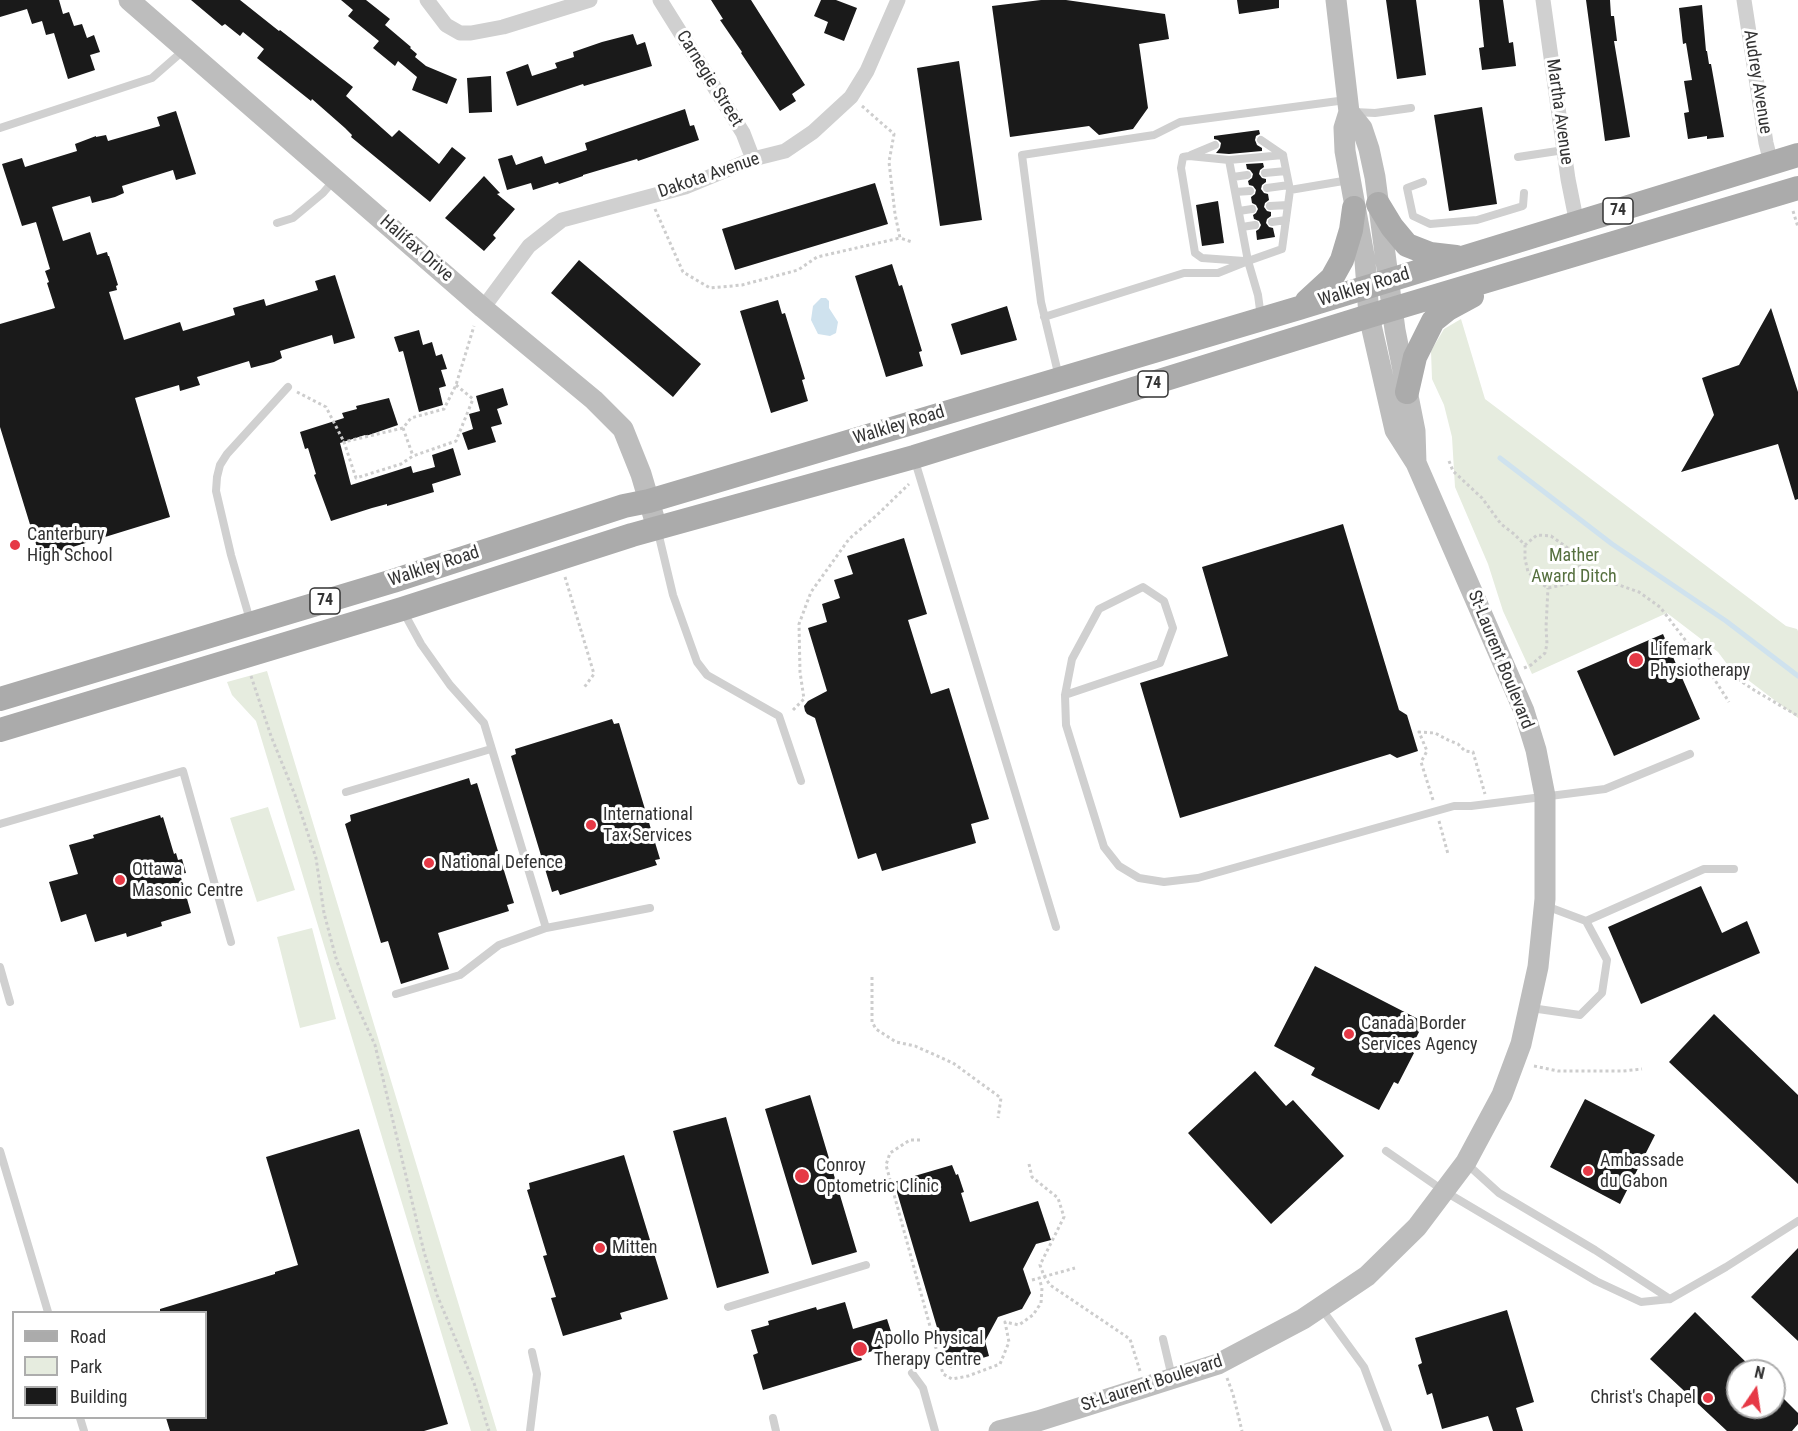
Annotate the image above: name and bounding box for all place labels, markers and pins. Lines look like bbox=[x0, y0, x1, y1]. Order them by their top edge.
place label: Canterbury High School bbox=[27, 524, 113, 566]
marker: Canterbury High School bbox=[8, 538, 22, 552]
place label: Lifemark Physiotherapy bbox=[1650, 639, 1750, 682]
marker: Lifemark Physiotherapy bbox=[1627, 651, 1645, 669]
place label: International Tax Services bbox=[603, 804, 693, 846]
marker: International Tax Services bbox=[584, 818, 598, 832]
place label: National Defence bbox=[441, 852, 563, 874]
marker: National Defence bbox=[422, 856, 436, 870]
place label: Ottawa Masonic Centre bbox=[132, 859, 243, 902]
marker: Ottawa Masonic Centre bbox=[113, 873, 127, 887]
place label: Canada Border Services Agency bbox=[1361, 1013, 1478, 1056]
marker: Canada Border Services Agency bbox=[1342, 1027, 1356, 1041]
place label: Ambassade du Gabon bbox=[1600, 1150, 1684, 1192]
place label: Conroy Optometric Clinic bbox=[816, 1155, 939, 1198]
marker: Ambassade du Gabon bbox=[1581, 1164, 1595, 1178]
marker: Conroy Optometric Clinic bbox=[793, 1167, 811, 1185]
place label: Mitten bbox=[612, 1237, 658, 1259]
marker: Mitten bbox=[593, 1241, 607, 1255]
place label: Apollo Physical Therapy Centre bbox=[874, 1328, 983, 1370]
marker: Apollo Physical Therapy Centre bbox=[851, 1340, 869, 1358]
place label: Christ's Chapel bbox=[1590, 1387, 1696, 1409]
marker: Christ's Chapel bbox=[1701, 1391, 1715, 1405]

